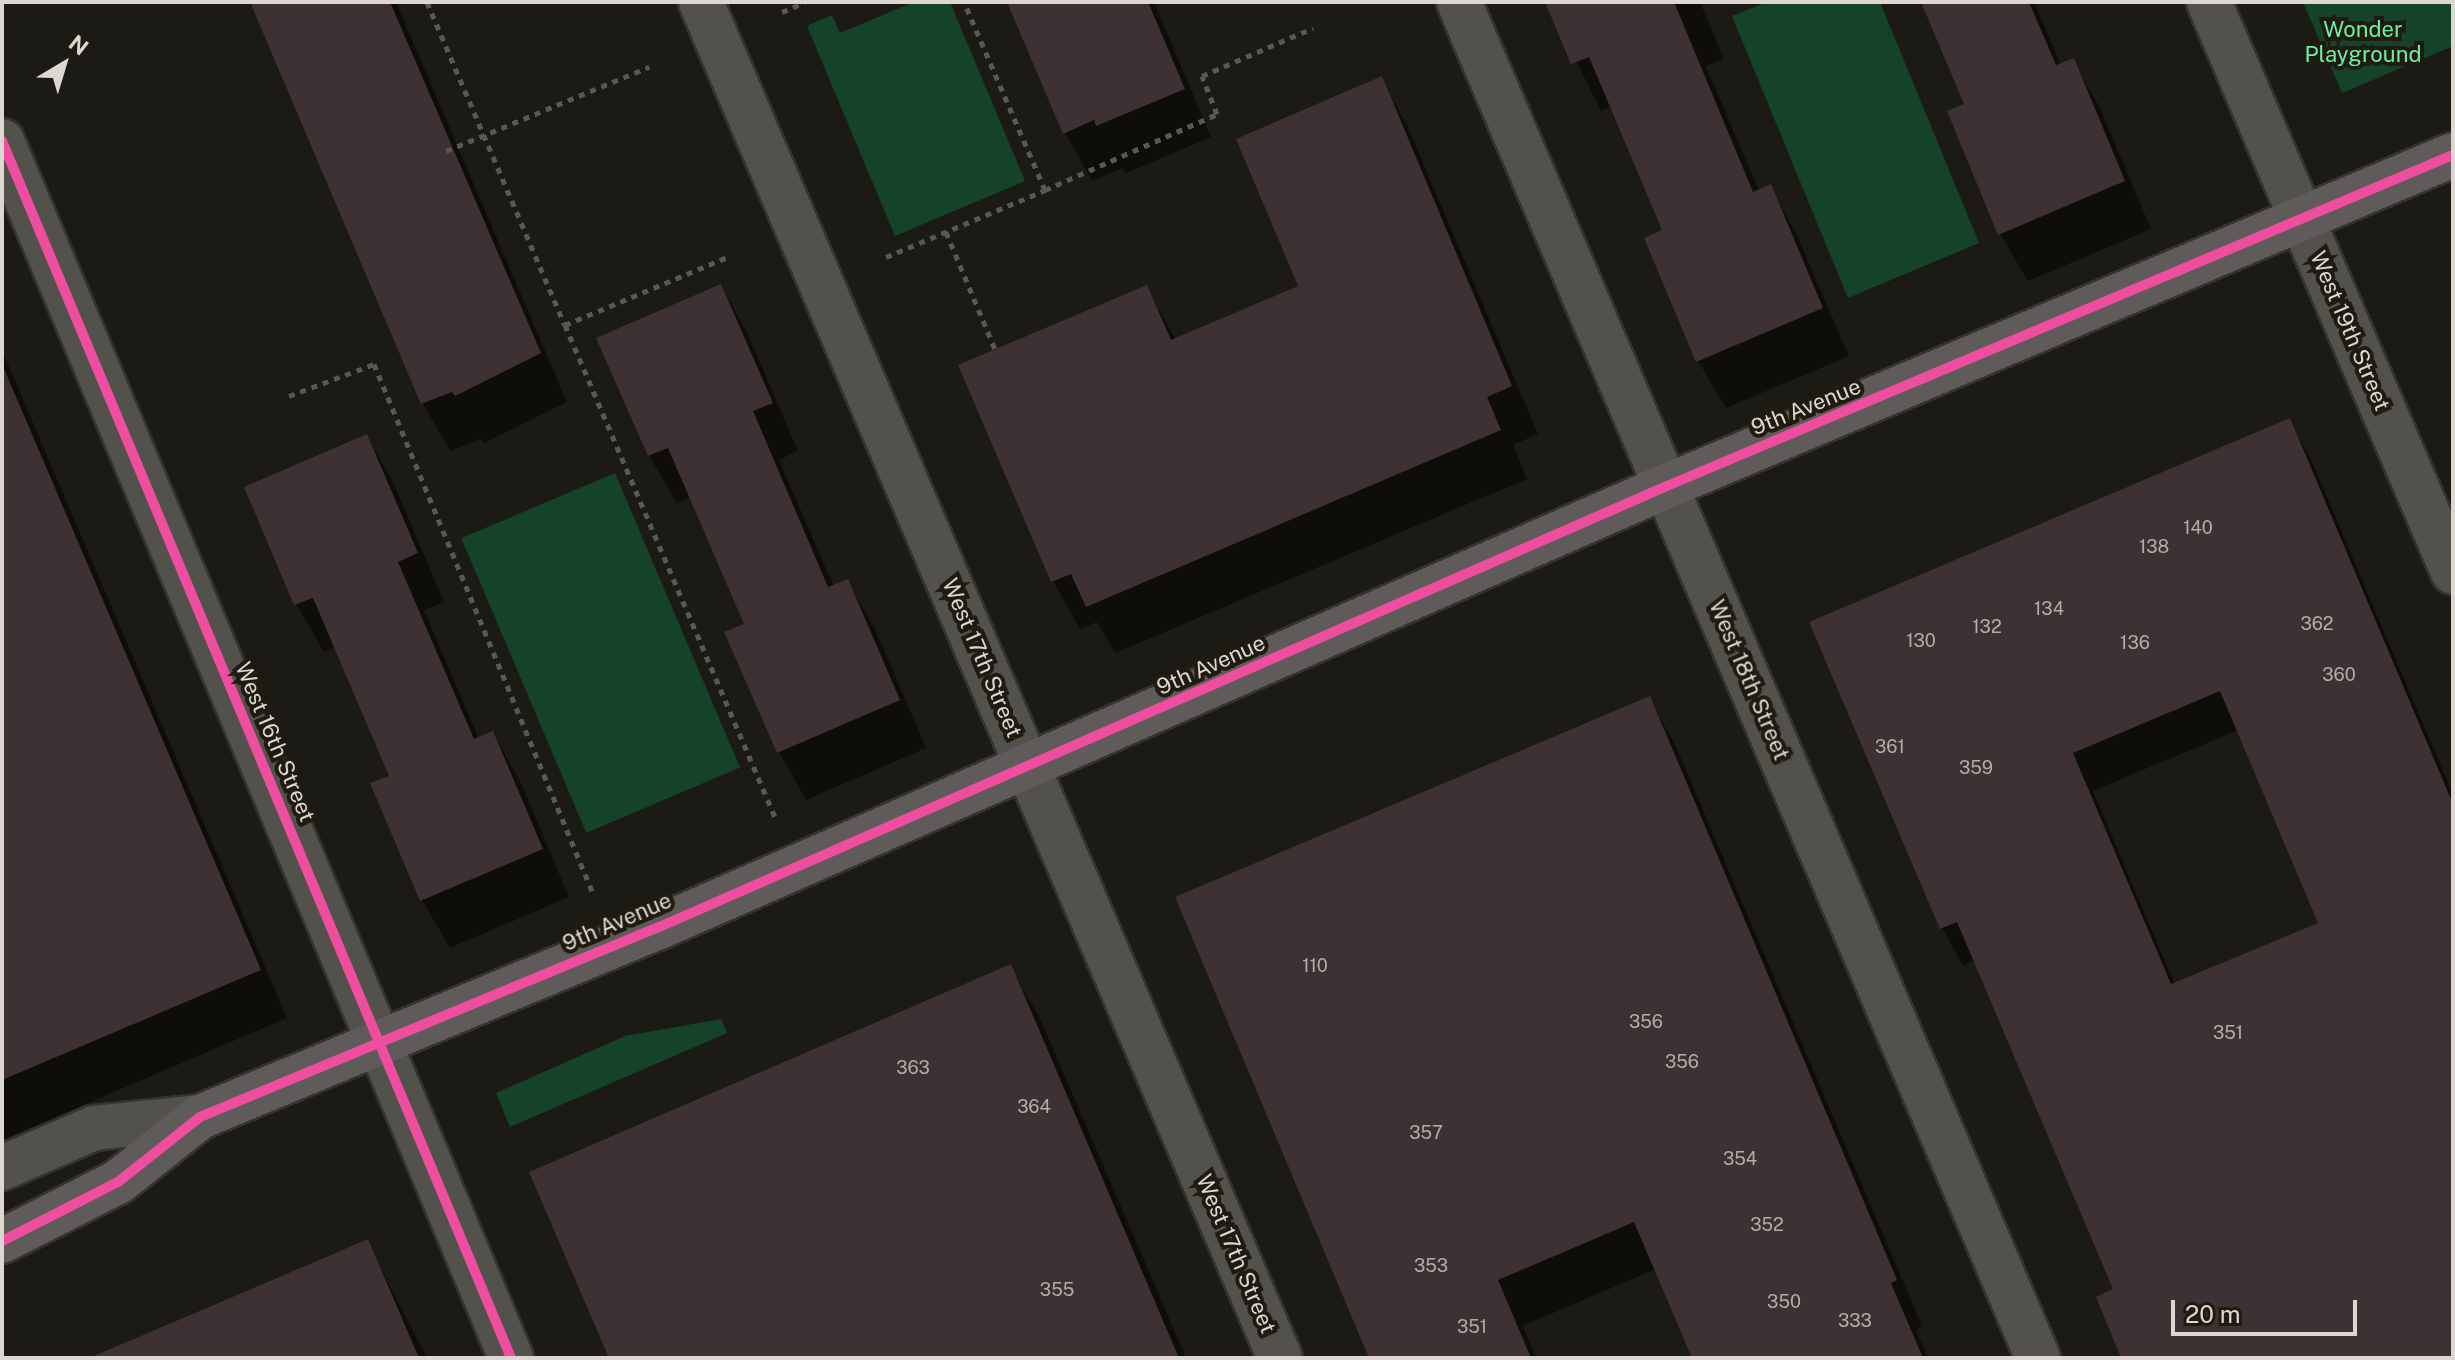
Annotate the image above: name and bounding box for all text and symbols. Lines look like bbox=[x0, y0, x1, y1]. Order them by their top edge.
park label: Wonder Playground bbox=[2304, 16, 2422, 68]
north arrow bbox=[24, 24, 104, 104]
text: N bbox=[64, 30, 94, 61]
street label: West 19th Street bbox=[2305, 247, 2395, 415]
street label: 9th Avenue bbox=[1747, 373, 1865, 441]
house number: 140 bbox=[2183, 517, 2213, 539]
house number: 138 bbox=[2139, 536, 2169, 558]
street label: West 17th Street bbox=[937, 575, 1027, 741]
street label: West 18th Street bbox=[1703, 596, 1795, 764]
house number: 134 bbox=[2034, 598, 2064, 620]
house number: 362 bbox=[2300, 613, 2334, 635]
house number: 132 bbox=[1972, 616, 2002, 638]
street label: 9th Avenue bbox=[1153, 629, 1269, 701]
house number: 130 bbox=[1906, 630, 1936, 652]
house number: 136 bbox=[2120, 632, 2150, 654]
street label: West 16th Street bbox=[230, 658, 320, 826]
house number: 360 bbox=[2322, 664, 2356, 686]
house number: 361 bbox=[1875, 736, 1905, 758]
house number: 359 bbox=[1959, 757, 1993, 779]
street label: 9th Avenue bbox=[559, 887, 675, 957]
house number: 110 bbox=[1302, 955, 1328, 977]
house number: 356 bbox=[1629, 1011, 1663, 1033]
house number: 351 bbox=[2213, 1022, 2243, 1044]
house number: 356 bbox=[1665, 1051, 1699, 1073]
house number: 363 bbox=[896, 1057, 930, 1079]
house number: 364 bbox=[1017, 1096, 1051, 1118]
house number: 357 bbox=[1409, 1122, 1443, 1144]
house number: 354 bbox=[1723, 1148, 1757, 1170]
street label: West 17th Street bbox=[1191, 1171, 1281, 1337]
house number: 352 bbox=[1750, 1214, 1784, 1236]
house number: 353 bbox=[1414, 1255, 1448, 1277]
house number: 355 bbox=[1040, 1279, 1074, 1301]
scale bar bbox=[2175, 1284, 2361, 1334]
house number: 350 bbox=[1767, 1291, 1801, 1313]
text: 20 m bbox=[2185, 1300, 2241, 1328]
house number: 333 bbox=[1838, 1310, 1872, 1332]
house number: 351 bbox=[1457, 1316, 1487, 1338]

